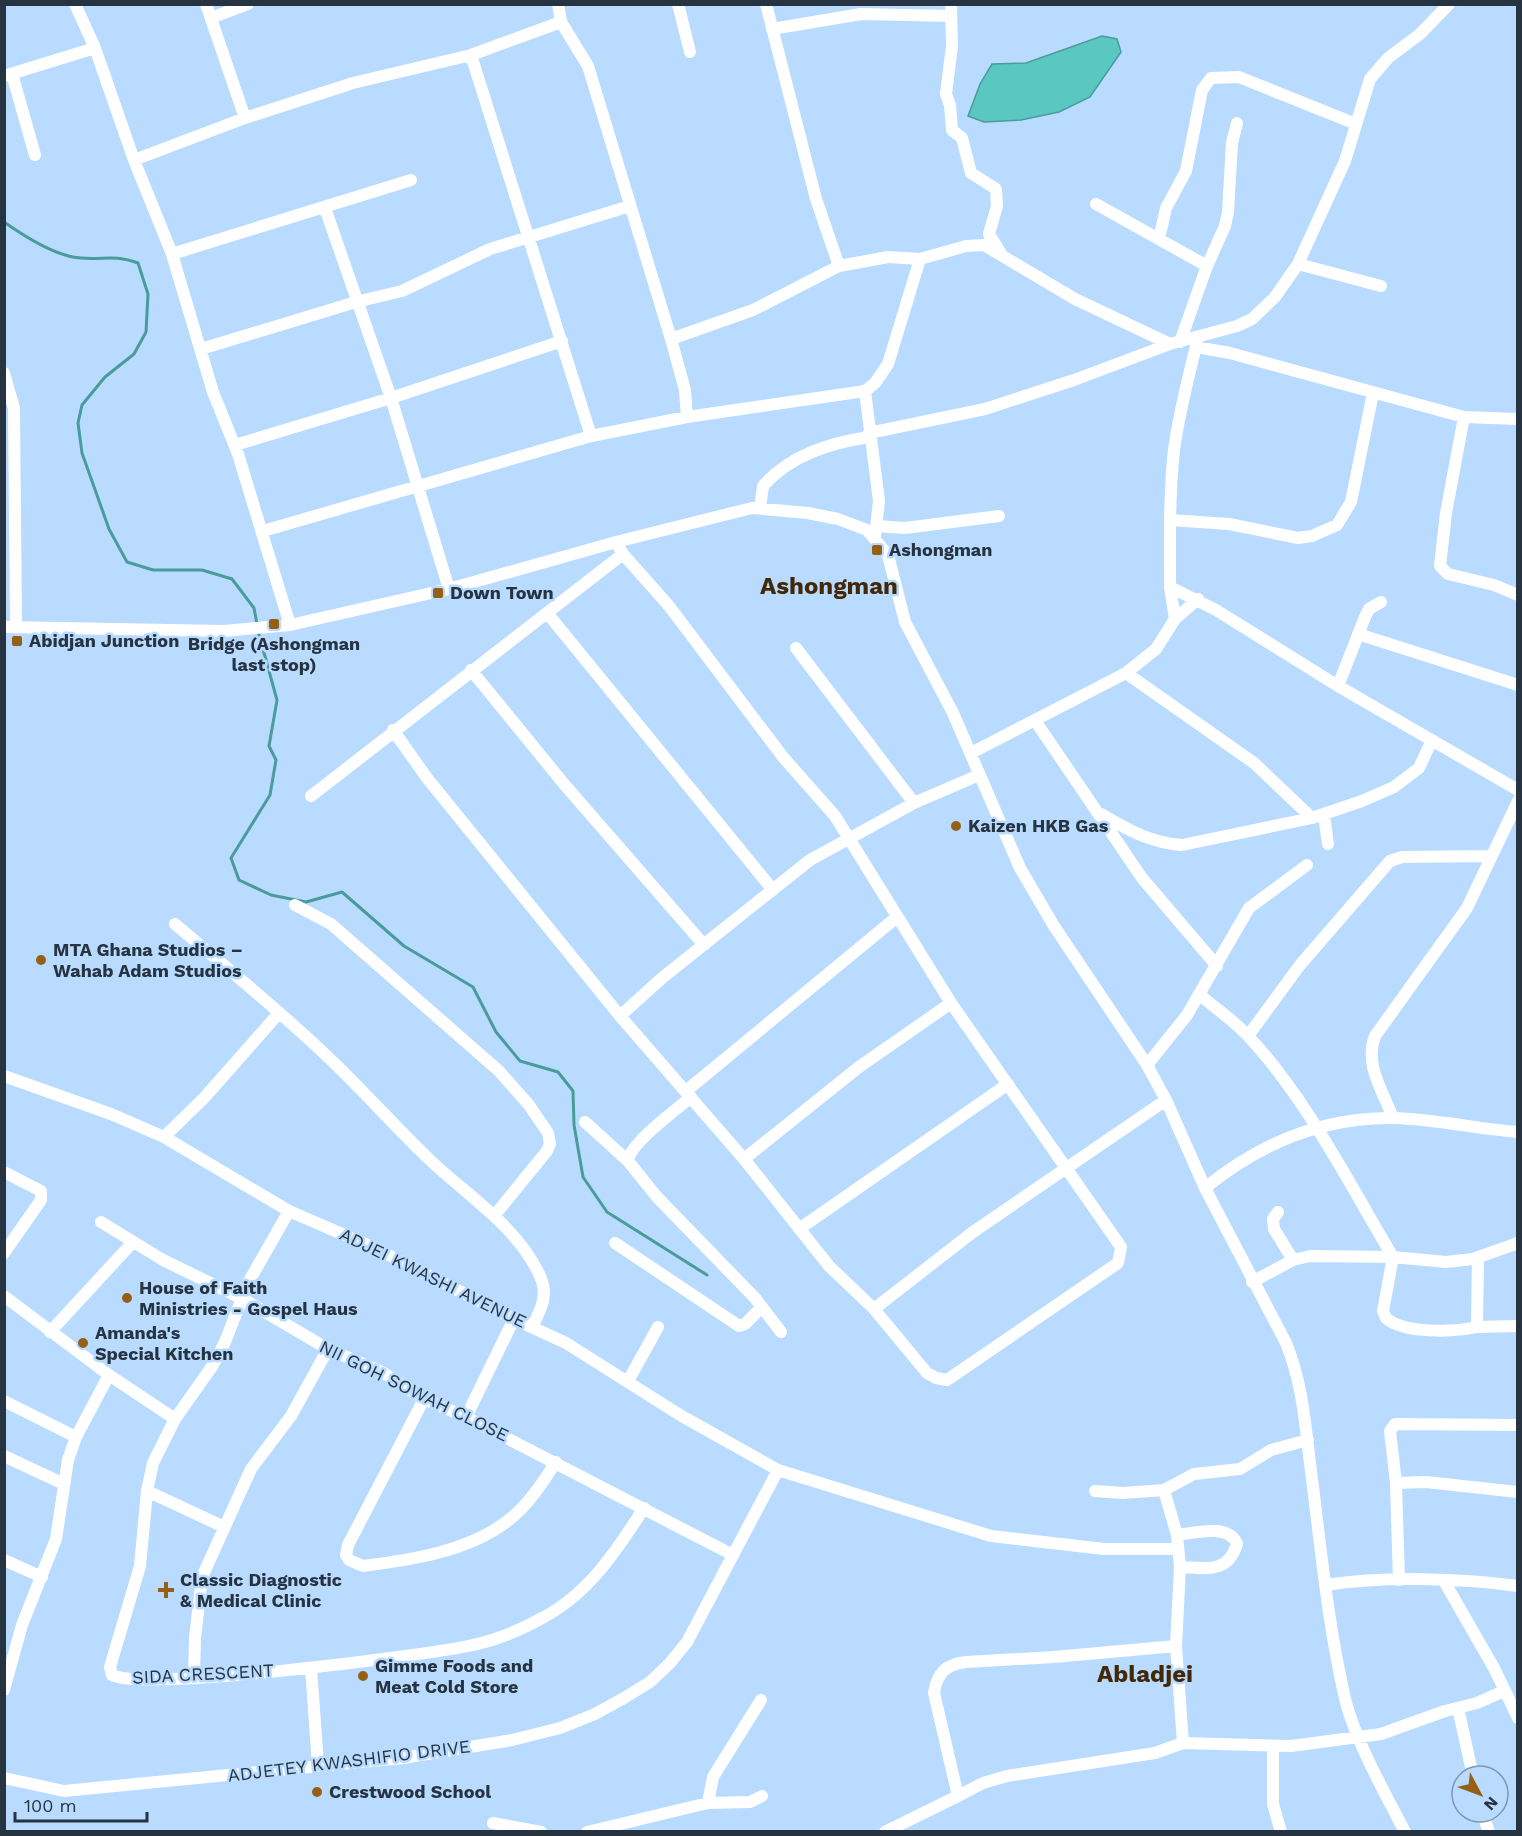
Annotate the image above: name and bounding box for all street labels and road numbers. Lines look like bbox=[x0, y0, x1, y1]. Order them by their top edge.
street label: ADJEI KWASHI AVENUE bbox=[336, 1223, 530, 1332]
street label: NII GOH SOWAH CLOSE bbox=[316, 1336, 512, 1446]
street label: SIDA CRESCENT bbox=[132, 1659, 275, 1688]
street label: ADJETEY KWASHIFIO DRIVE bbox=[227, 1735, 471, 1786]

